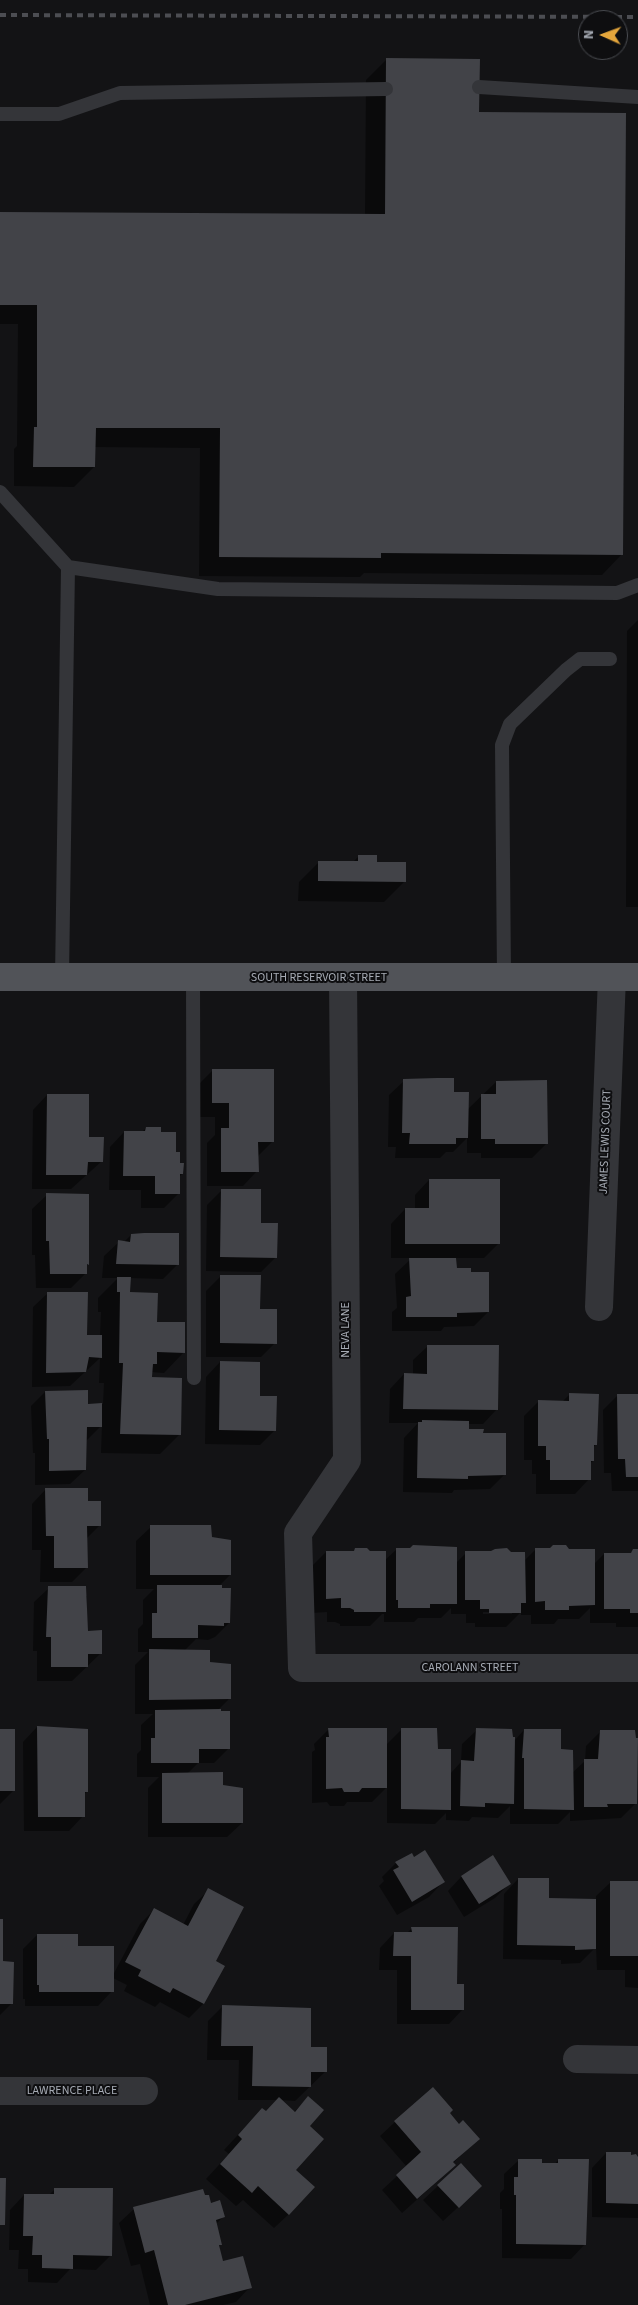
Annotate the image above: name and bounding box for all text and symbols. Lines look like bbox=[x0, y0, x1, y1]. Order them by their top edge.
north arrow bbox=[578, 10, 628, 60]
text: N bbox=[579, 30, 599, 40]
street label: SOUTH RESERVOIR STREET bbox=[251, 971, 387, 985]
street label: JAMES LEWIS COURT bbox=[597, 1089, 615, 1195]
street label: NEVA LANE bbox=[339, 1302, 353, 1358]
street label: CAROLANN STREET bbox=[422, 1661, 518, 1675]
street label: LAWRENCE PLACE bbox=[27, 2084, 117, 2098]

